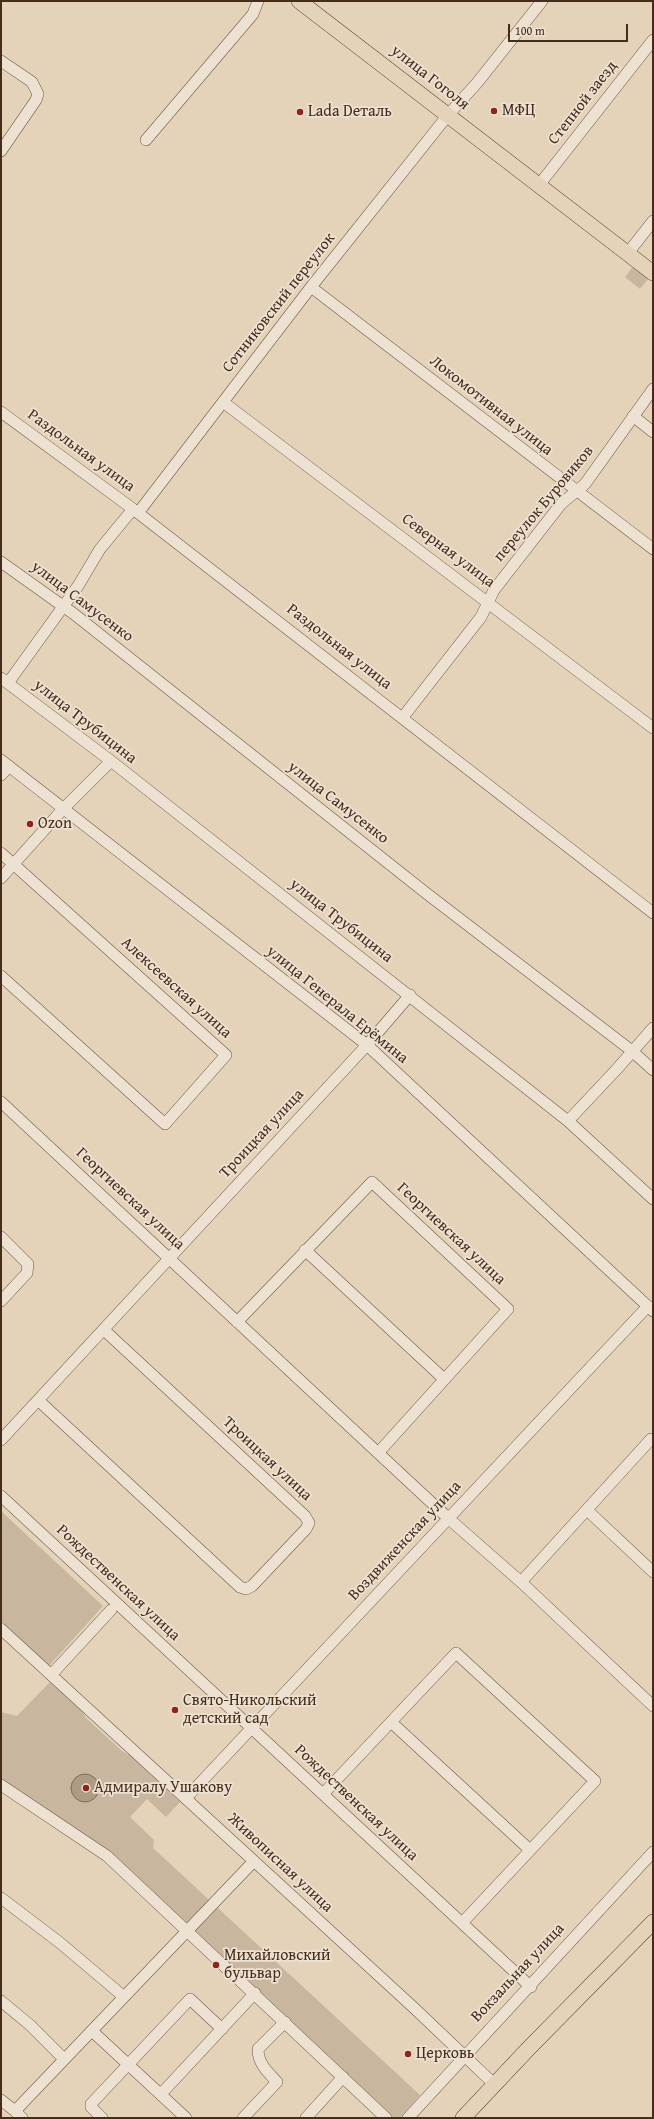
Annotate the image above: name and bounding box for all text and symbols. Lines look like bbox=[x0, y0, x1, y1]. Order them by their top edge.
scale bar bbox=[510, 16, 630, 42]
text: 100 m bbox=[515, 22, 545, 39]
street label: улица Гоголя bbox=[387, 41, 473, 115]
street label: Степной заезд bbox=[544, 57, 622, 149]
place label: МФЦ bbox=[502, 101, 535, 121]
place label: Lada Dеталь bbox=[308, 102, 392, 122]
marker: МФЦ bbox=[489, 106, 499, 116]
marker: Lada Dеталь bbox=[295, 107, 305, 117]
street label: Сотниковский переулок bbox=[219, 229, 339, 377]
street label: Локомотивная улица bbox=[426, 352, 556, 460]
street label: Раздольная улица bbox=[24, 406, 138, 496]
street label: переулок Буровиков bbox=[490, 442, 598, 566]
street label: Северная улица bbox=[398, 510, 498, 592]
street label: улица Самусенко bbox=[27, 557, 137, 647]
street label: Раздольная улица bbox=[283, 600, 395, 694]
street label: улица Трубицина bbox=[30, 676, 140, 768]
street label: улица Самусенко bbox=[284, 758, 392, 848]
place label: Ozon bbox=[38, 814, 72, 834]
marker: Ozon bbox=[25, 819, 35, 829]
street label: улица Трубицина bbox=[286, 875, 396, 967]
street label: Алексеевская улица bbox=[117, 933, 235, 1043]
street label: улица Генерала Ерёмина bbox=[262, 942, 412, 1068]
street label: Троицкая улица bbox=[216, 1085, 308, 1183]
street label: Георгиевская улица bbox=[72, 1144, 188, 1254]
street label: Георгиевская улица bbox=[393, 1179, 509, 1289]
street label: Троицкая улица bbox=[218, 1413, 316, 1505]
street label: Воздвиженская улица bbox=[345, 1477, 465, 1605]
street label: Рождественская улица bbox=[52, 1521, 184, 1645]
place label: Свято-Никольский детский сад bbox=[183, 1691, 317, 1729]
marker: Свято-Никольский детский сад bbox=[170, 1705, 180, 1715]
street label: Рождественская улица bbox=[290, 1741, 422, 1865]
place label: Адмиралу Ушакову bbox=[94, 1778, 232, 1798]
marker: Адмиралу Ушакову bbox=[81, 1783, 91, 1793]
street label: Живописная улица bbox=[223, 1809, 337, 1917]
street label: Вокзальная улица bbox=[467, 1920, 569, 2026]
place label: Михайловский бульвар bbox=[224, 1946, 331, 1984]
marker: Михайловский бульвар bbox=[211, 1960, 221, 1970]
place label: Церковь bbox=[416, 2044, 474, 2064]
marker: Церковь bbox=[403, 2049, 413, 2059]

